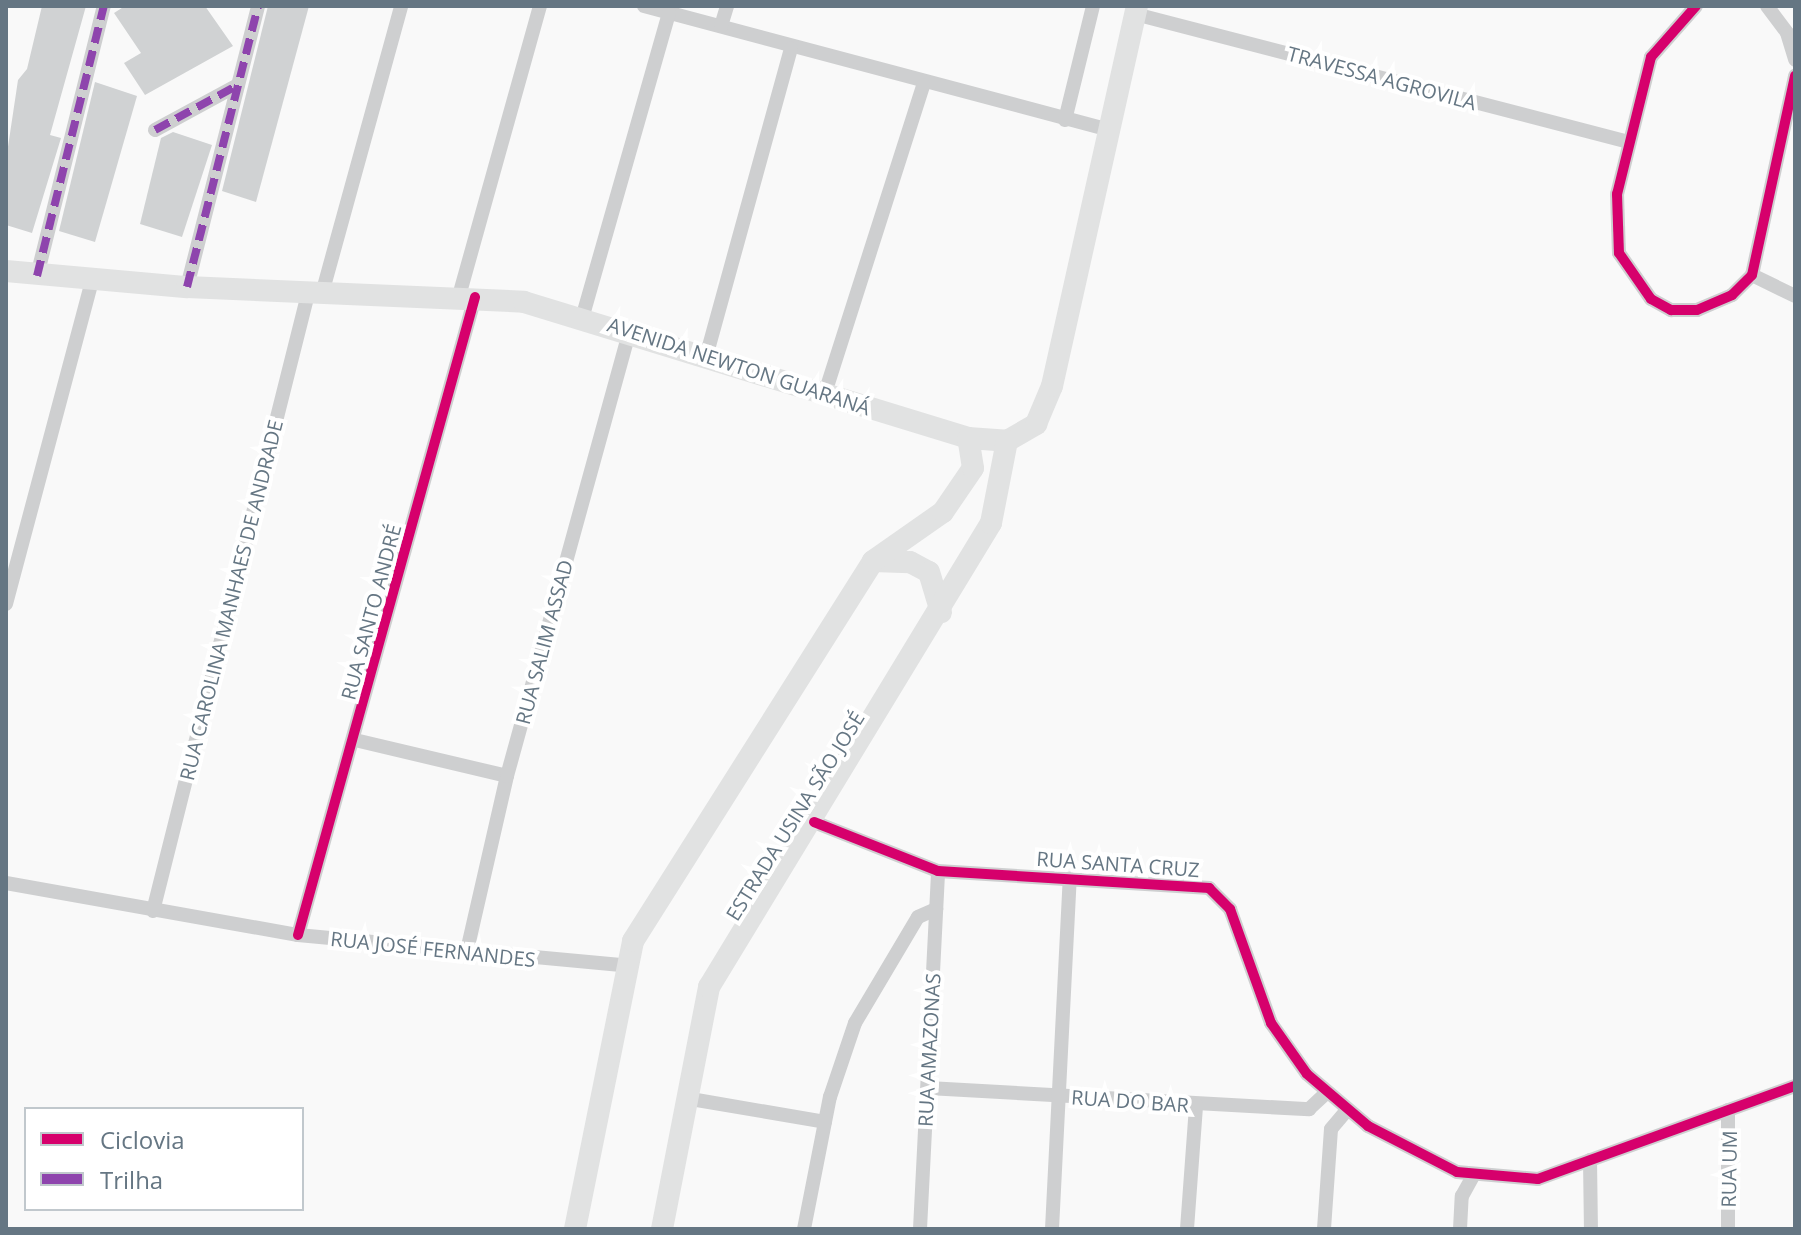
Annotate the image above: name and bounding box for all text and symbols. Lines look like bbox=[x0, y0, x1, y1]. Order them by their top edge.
street label: TRAVESSA AGROVILA bbox=[1285, 41, 1479, 115]
street label: AVENIDA NEWTON GUARANÁ bbox=[605, 312, 873, 420]
street label: RUA CAROLINA MANHAES DE ANDRADE bbox=[174, 417, 288, 783]
street label: RUA SANTO ANDRÉ bbox=[336, 522, 406, 702]
street label: RUA SALIM ASSAD bbox=[510, 557, 578, 727]
street label: ESTRADA USINA SÃO JOSÉ bbox=[721, 707, 869, 925]
street label: RUA SANTA CRUZ bbox=[1036, 846, 1200, 882]
street label: RUA JOSÉ FERNANDES bbox=[329, 926, 537, 972]
street label: RUA AMAZONAS bbox=[913, 973, 945, 1127]
street label: RUA DO BAR bbox=[1070, 1085, 1190, 1117]
legend bbox=[24, 1107, 304, 1211]
text: Ciclovia bbox=[100, 1123, 185, 1156]
street label: RUA UM bbox=[1716, 1130, 1742, 1208]
text: Trilha bbox=[100, 1163, 163, 1196]

